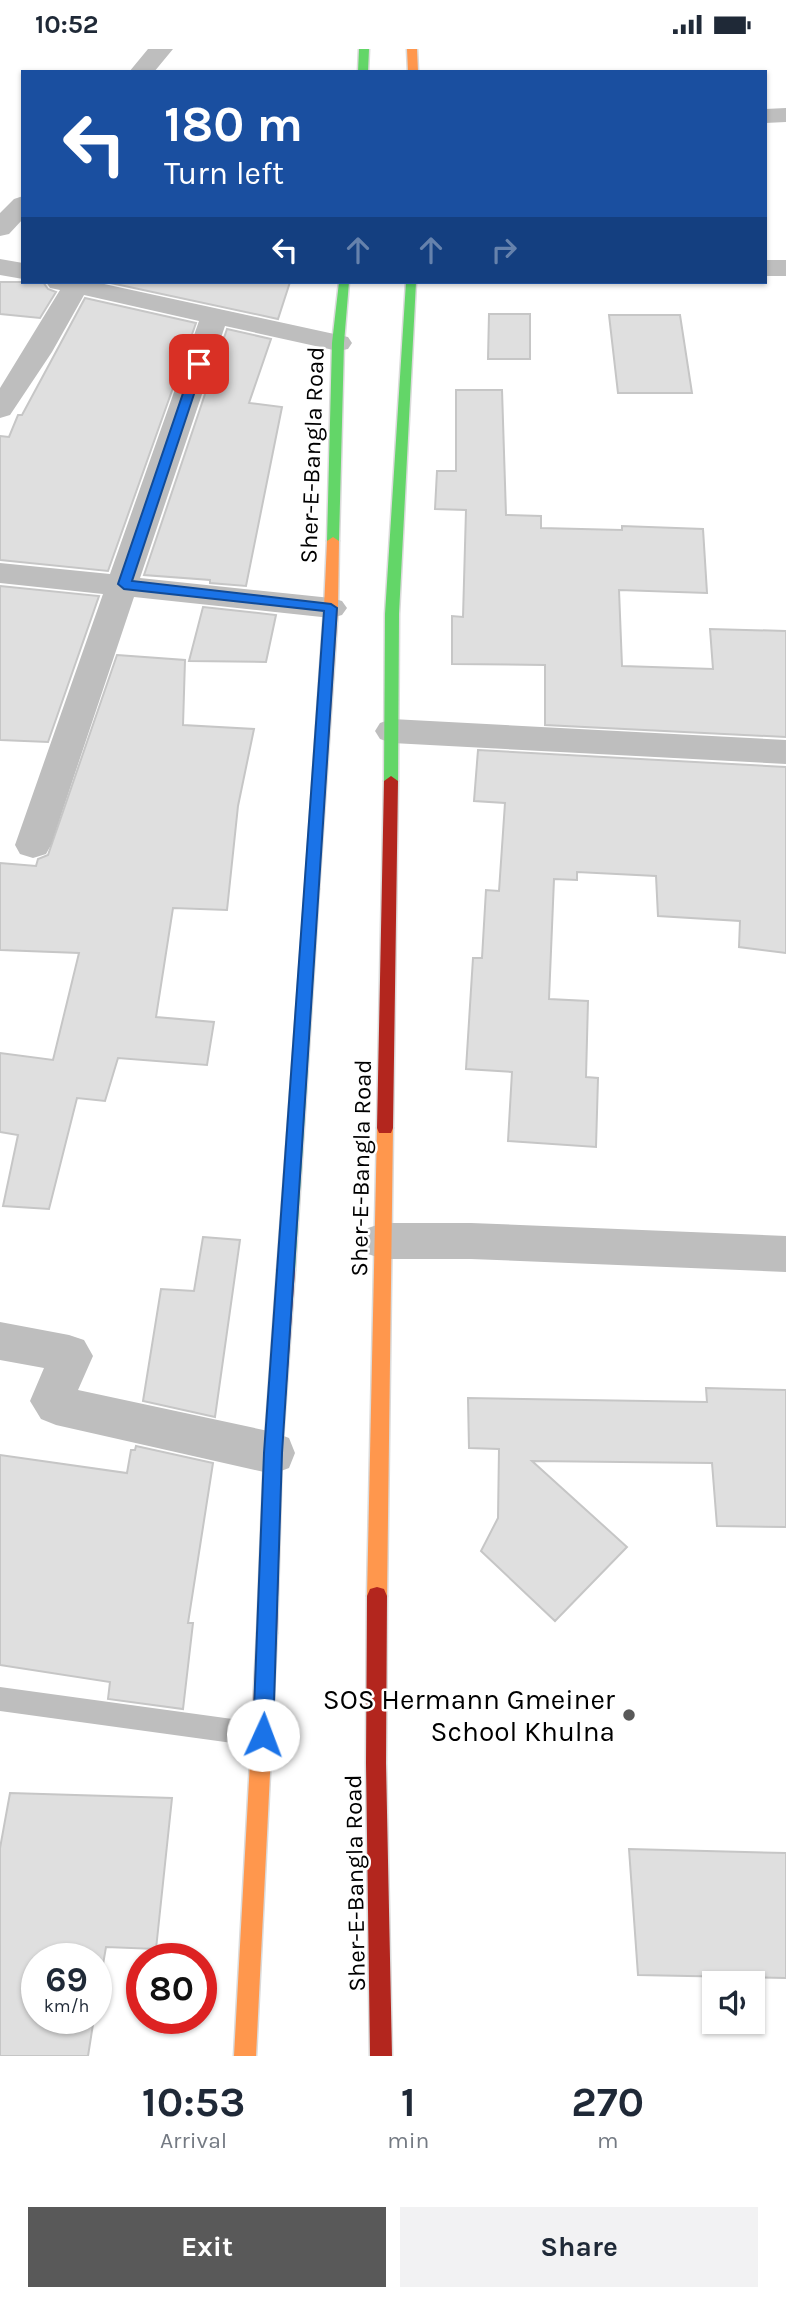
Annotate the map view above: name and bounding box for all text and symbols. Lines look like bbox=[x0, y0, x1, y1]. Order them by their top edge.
text: 10:52 bbox=[35, 9, 99, 40]
text: 180 m bbox=[164, 96, 303, 153]
icon: left bbox=[49, 98, 140, 189]
text: Turn left bbox=[164, 155, 284, 192]
icon: left bbox=[266, 231, 304, 269]
icon: ahead bbox=[339, 231, 377, 269]
icon: ahead bbox=[412, 231, 450, 269]
icon: right bbox=[485, 231, 523, 269]
pin bbox=[169, 334, 229, 394]
icon: arrive bbox=[180, 345, 218, 383]
street label: Sher-E-Bangla Road bbox=[294, 346, 330, 564]
street label: Sher-E-Bangla Road bbox=[345, 1059, 377, 1277]
place label: SOS Hermann Gmeiner School Khulna bbox=[323, 1683, 616, 1748]
position arrow bbox=[226, 1698, 300, 1772]
marker: SOS Hermann Gmeiner School Khulna bbox=[621, 1707, 637, 1723]
street label: Sher-E-Bangla Road bbox=[339, 1774, 371, 1992]
speed limit sign: 80 bbox=[126, 1943, 217, 2034]
text: 69 bbox=[45, 1959, 88, 2000]
map controls bbox=[702, 1971, 765, 2034]
button: sound bbox=[702, 1971, 765, 2034]
text: km/h bbox=[44, 1995, 89, 2017]
text: 10:53 bbox=[142, 2077, 245, 2127]
text: 1 bbox=[401, 2077, 416, 2127]
text: 270 bbox=[571, 2077, 644, 2127]
text: Arrival bbox=[160, 2127, 227, 2154]
text: min bbox=[387, 2127, 429, 2154]
text: m bbox=[597, 2127, 618, 2154]
button: Exit bbox=[28, 2207, 386, 2287]
button: Share bbox=[400, 2207, 758, 2287]

